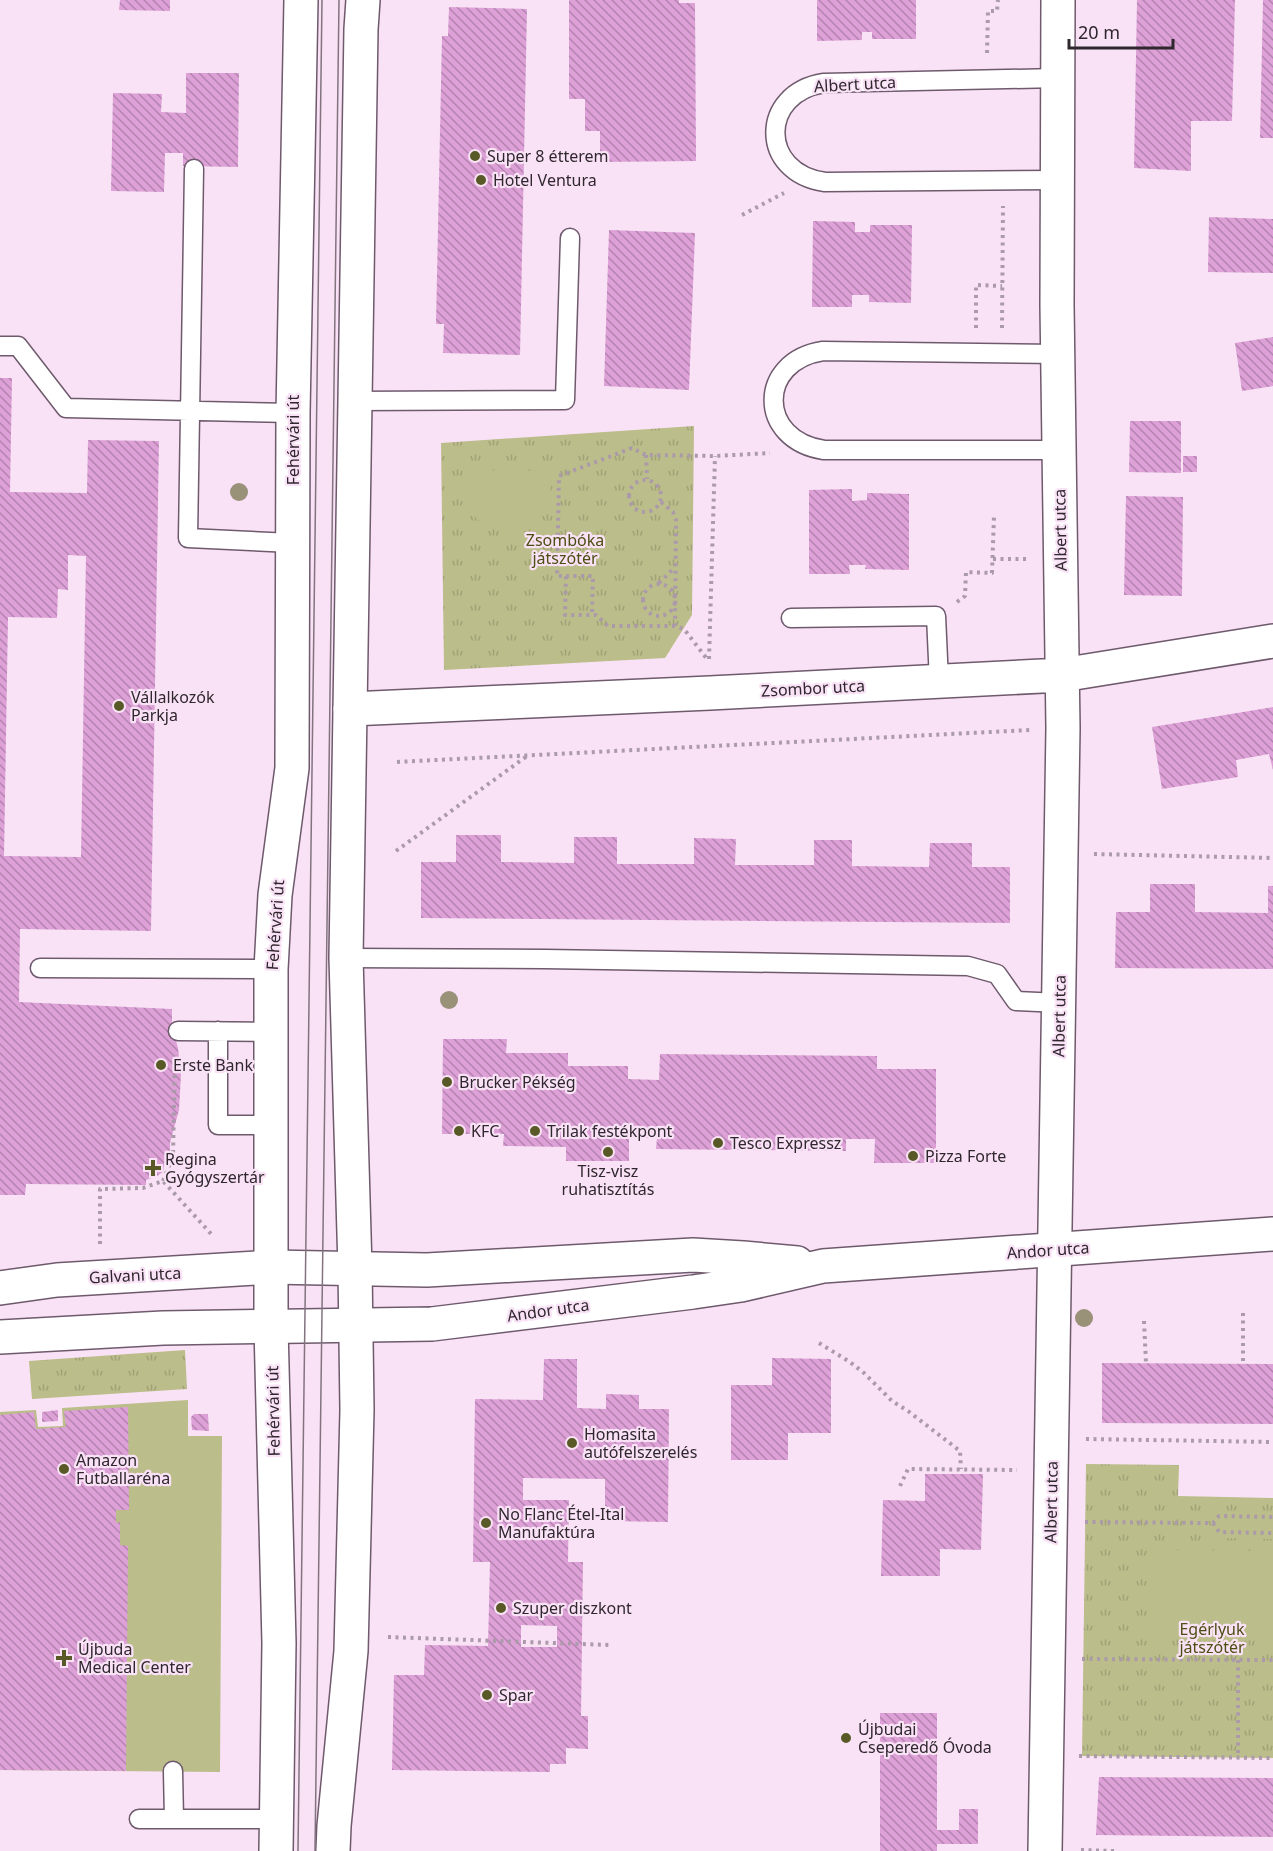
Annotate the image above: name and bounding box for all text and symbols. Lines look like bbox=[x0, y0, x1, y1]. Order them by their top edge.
scale bar bbox=[1069, 12, 1172, 50]
text: 20 m bbox=[1078, 20, 1120, 44]
street label: Albert utca bbox=[813, 71, 897, 97]
place label: Super 8 étterem bbox=[487, 145, 609, 167]
marker: Super 8 étterem bbox=[468, 149, 482, 163]
place label: Hotel Ventura bbox=[493, 169, 597, 191]
marker: Hotel Ventura bbox=[474, 173, 488, 187]
street label: Fehérvári út bbox=[282, 395, 304, 485]
street label: Albert utca bbox=[1048, 489, 1072, 571]
park label: Zsombóka játszótér bbox=[526, 529, 604, 569]
street label: Zsombor utca bbox=[760, 674, 866, 702]
place label: Vállalkozók Parkja bbox=[131, 686, 215, 726]
marker: Vállalkozók Parkja bbox=[112, 699, 126, 713]
street label: Fehérvári út bbox=[261, 879, 289, 971]
street label: Albert utca bbox=[1047, 975, 1071, 1057]
place label: Erste Bank bbox=[173, 1054, 253, 1076]
marker: Erste Bank bbox=[154, 1058, 168, 1072]
place label: Brucker Pékség bbox=[459, 1071, 576, 1093]
marker: Brucker Pékség bbox=[440, 1075, 454, 1089]
place label: KFC bbox=[471, 1120, 499, 1142]
place label: Trilak festékpont bbox=[547, 1120, 673, 1142]
marker: KFC bbox=[452, 1124, 466, 1138]
marker: Trilak festékpont bbox=[528, 1124, 542, 1138]
place label: Tesco Expressz bbox=[730, 1132, 841, 1154]
marker: Tesco Expressz bbox=[711, 1136, 725, 1150]
marker: Tisz-visz ruhatisztítás bbox=[601, 1145, 615, 1159]
place label: Pizza Forte bbox=[925, 1145, 1006, 1167]
place label: Regina Gyógyszertár bbox=[165, 1148, 265, 1188]
marker: Pizza Forte bbox=[906, 1149, 920, 1163]
place label: Tisz-visz ruhatisztítás bbox=[562, 1160, 654, 1200]
marker: Regina Gyógyszertár bbox=[146, 1161, 160, 1175]
street label: Andor utca bbox=[1006, 1236, 1090, 1264]
street label: Galvani utca bbox=[88, 1262, 182, 1288]
street label: Andor utca bbox=[506, 1293, 590, 1327]
street label: Fehérvári út bbox=[261, 1365, 285, 1456]
place label: Homasita autófelszerelés bbox=[584, 1423, 697, 1463]
marker: Homasita autófelszerelés bbox=[565, 1436, 579, 1450]
place label: Amazon Futballaréna bbox=[76, 1449, 170, 1489]
street label: Albert utca bbox=[1039, 1461, 1063, 1543]
marker: Amazon Futballaréna bbox=[57, 1462, 71, 1476]
place label: No Flanc Étel-Ital Manufaktúra bbox=[498, 1503, 624, 1543]
marker: No Flanc Étel-Ital Manufaktúra bbox=[479, 1516, 493, 1530]
place label: Szuper diszkont bbox=[513, 1597, 632, 1619]
marker: Szuper diszkont bbox=[494, 1601, 508, 1615]
park label: Egérlyuk játszótér bbox=[1178, 1618, 1245, 1658]
place label: Újbuda Medical Center bbox=[78, 1638, 191, 1678]
marker: Újbuda Medical Center bbox=[55, 1649, 73, 1667]
place label: Spar bbox=[499, 1684, 534, 1706]
marker: Spar bbox=[480, 1688, 494, 1702]
place label: Újbudai Cseperedő Óvoda bbox=[858, 1718, 992, 1758]
marker: Újbudai Cseperedő Óvoda bbox=[839, 1731, 853, 1745]

